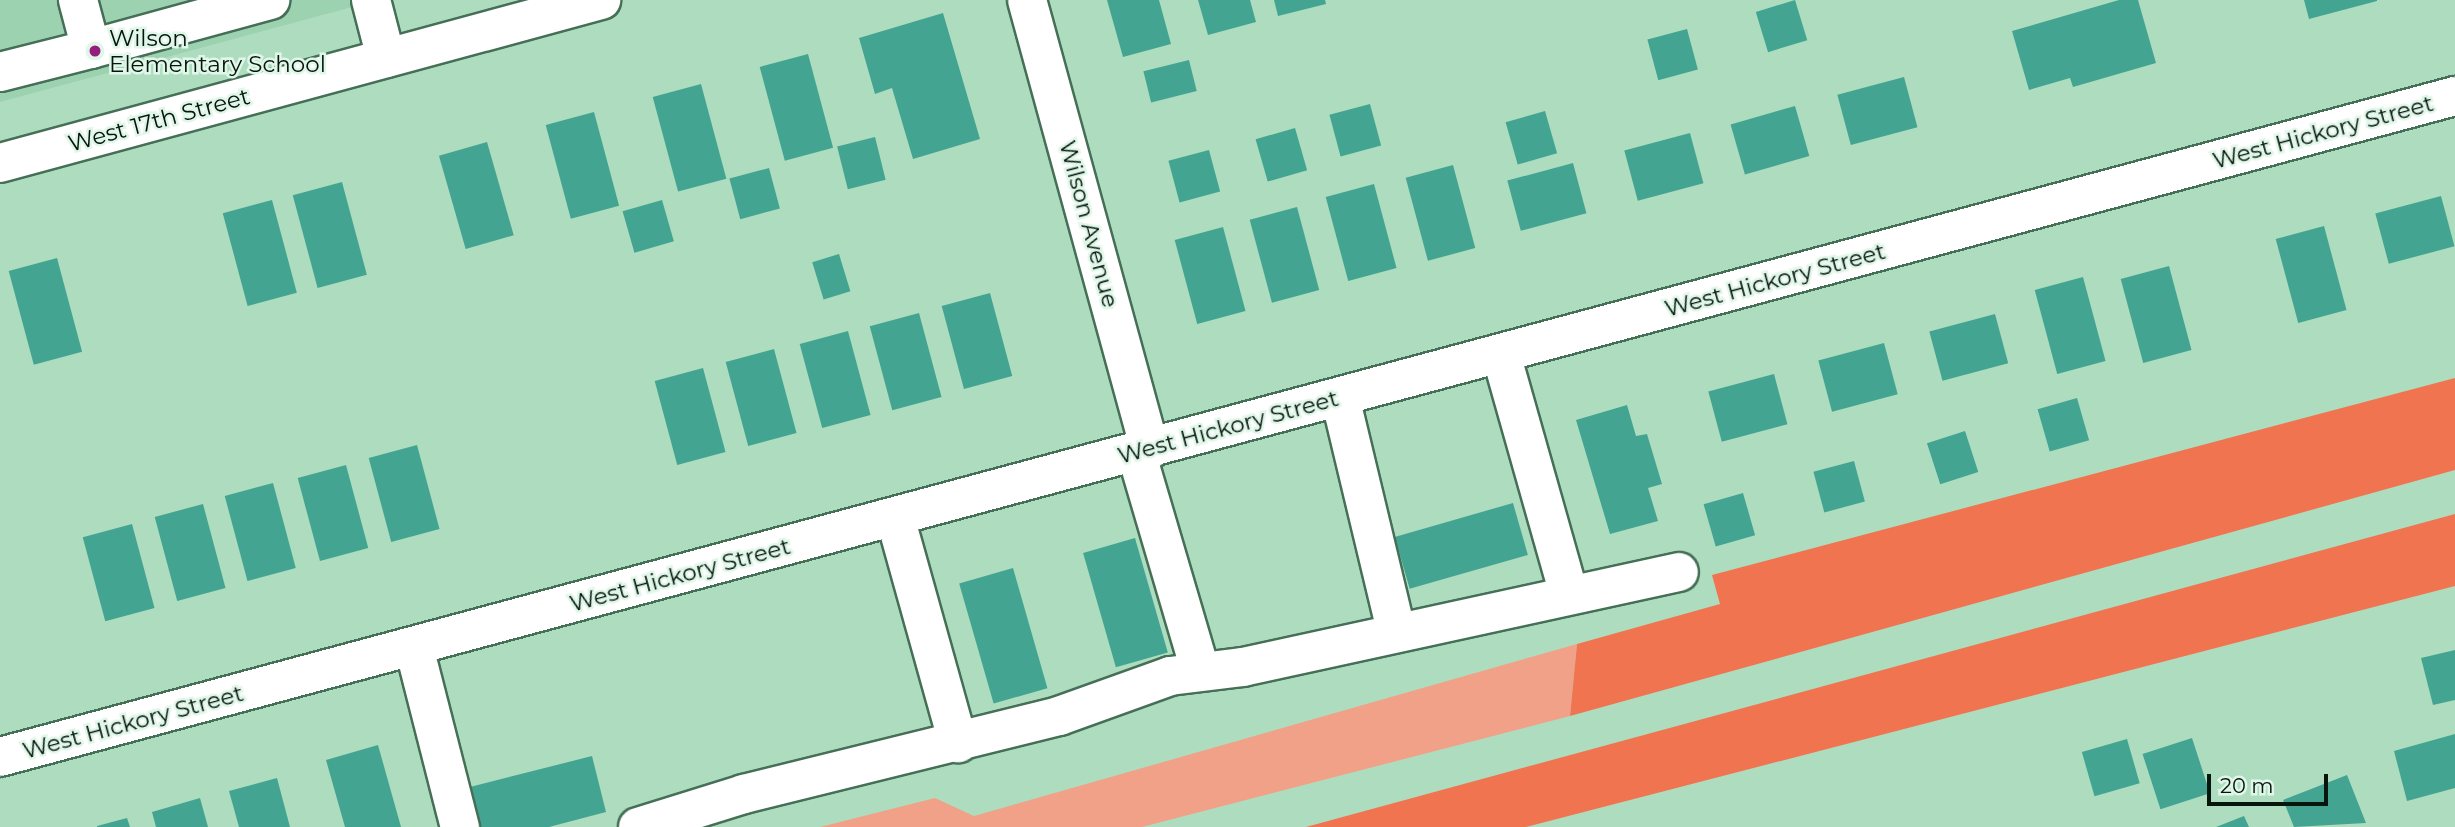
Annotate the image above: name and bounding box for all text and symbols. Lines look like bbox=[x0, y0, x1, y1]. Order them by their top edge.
place label: Wilson Elementary School bbox=[109, 24, 326, 78]
marker: Wilson Elementary School bbox=[87, 43, 103, 59]
street label: West 17th Street bbox=[65, 83, 253, 157]
street label: West Hickory Street bbox=[2210, 89, 2436, 175]
street label: Wilson Avenue bbox=[1053, 138, 1125, 310]
street label: West Hickory Street bbox=[1662, 237, 1888, 323]
street label: West Hickory Street bbox=[1115, 384, 1341, 470]
street label: West Hickory Street bbox=[567, 532, 793, 618]
street label: West Hickory Street bbox=[20, 679, 246, 765]
scale bar bbox=[2210, 760, 2331, 804]
text: 20 m bbox=[2220, 773, 2274, 798]

